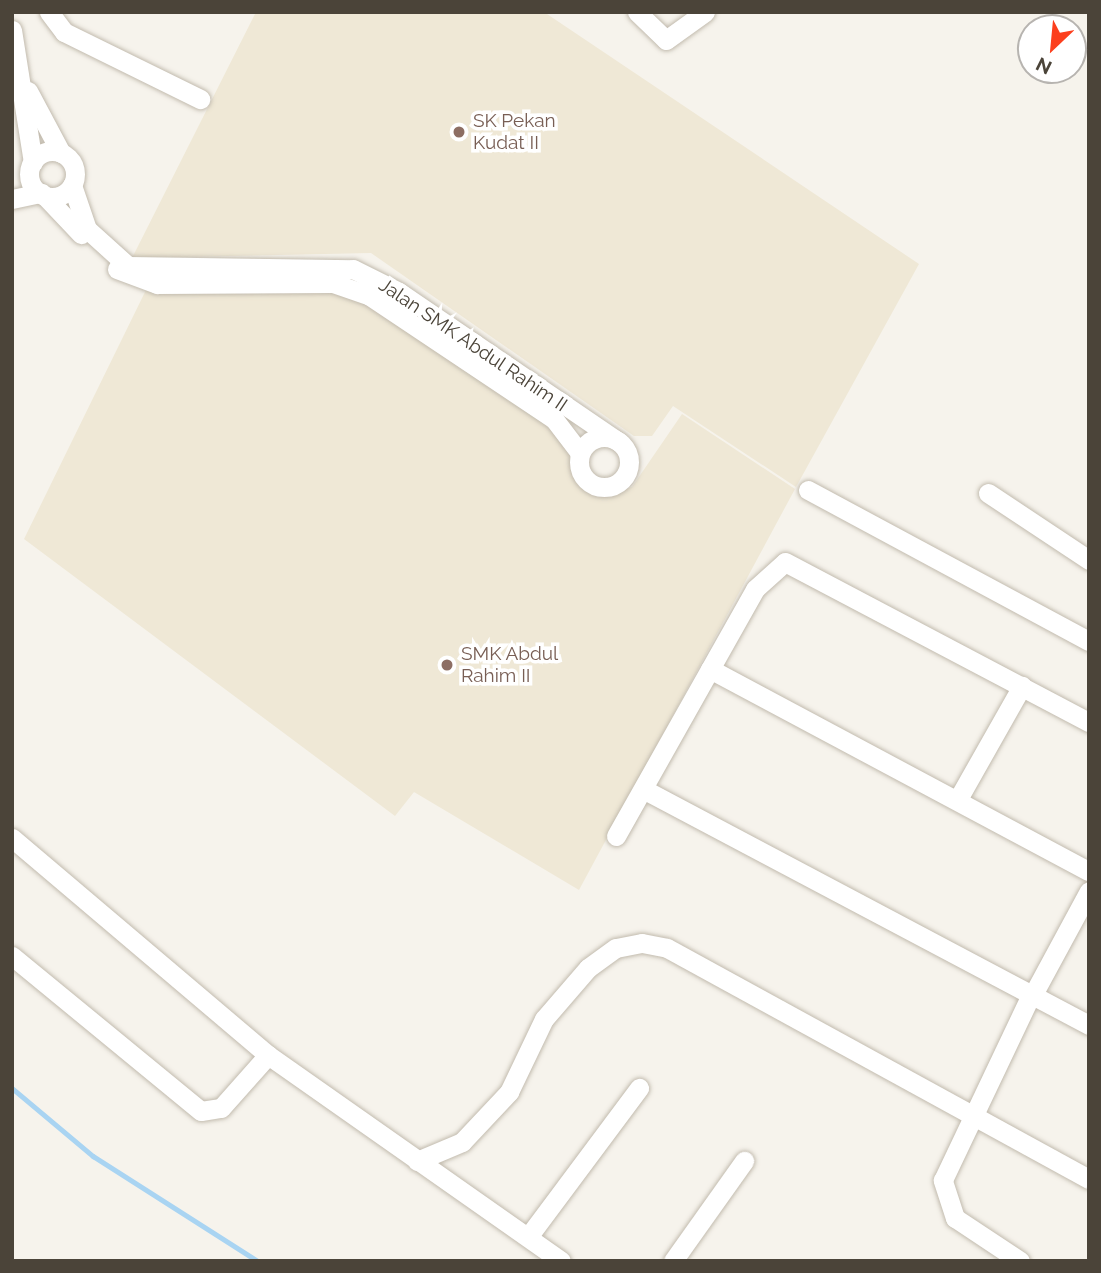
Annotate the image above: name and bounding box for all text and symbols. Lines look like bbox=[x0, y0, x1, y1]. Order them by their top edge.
north arrow bbox=[1017, 14, 1087, 84]
text: N bbox=[1032, 53, 1055, 79]
place label: SK Pekan Kudat II bbox=[473, 110, 556, 154]
marker: SK Pekan Kudat II bbox=[451, 124, 467, 140]
street label: Jalan SMK Abdul Rahim II bbox=[374, 273, 572, 417]
place label: SMK Abdul Rahim II bbox=[461, 643, 559, 687]
marker: SMK Abdul Rahim II bbox=[439, 657, 455, 673]

